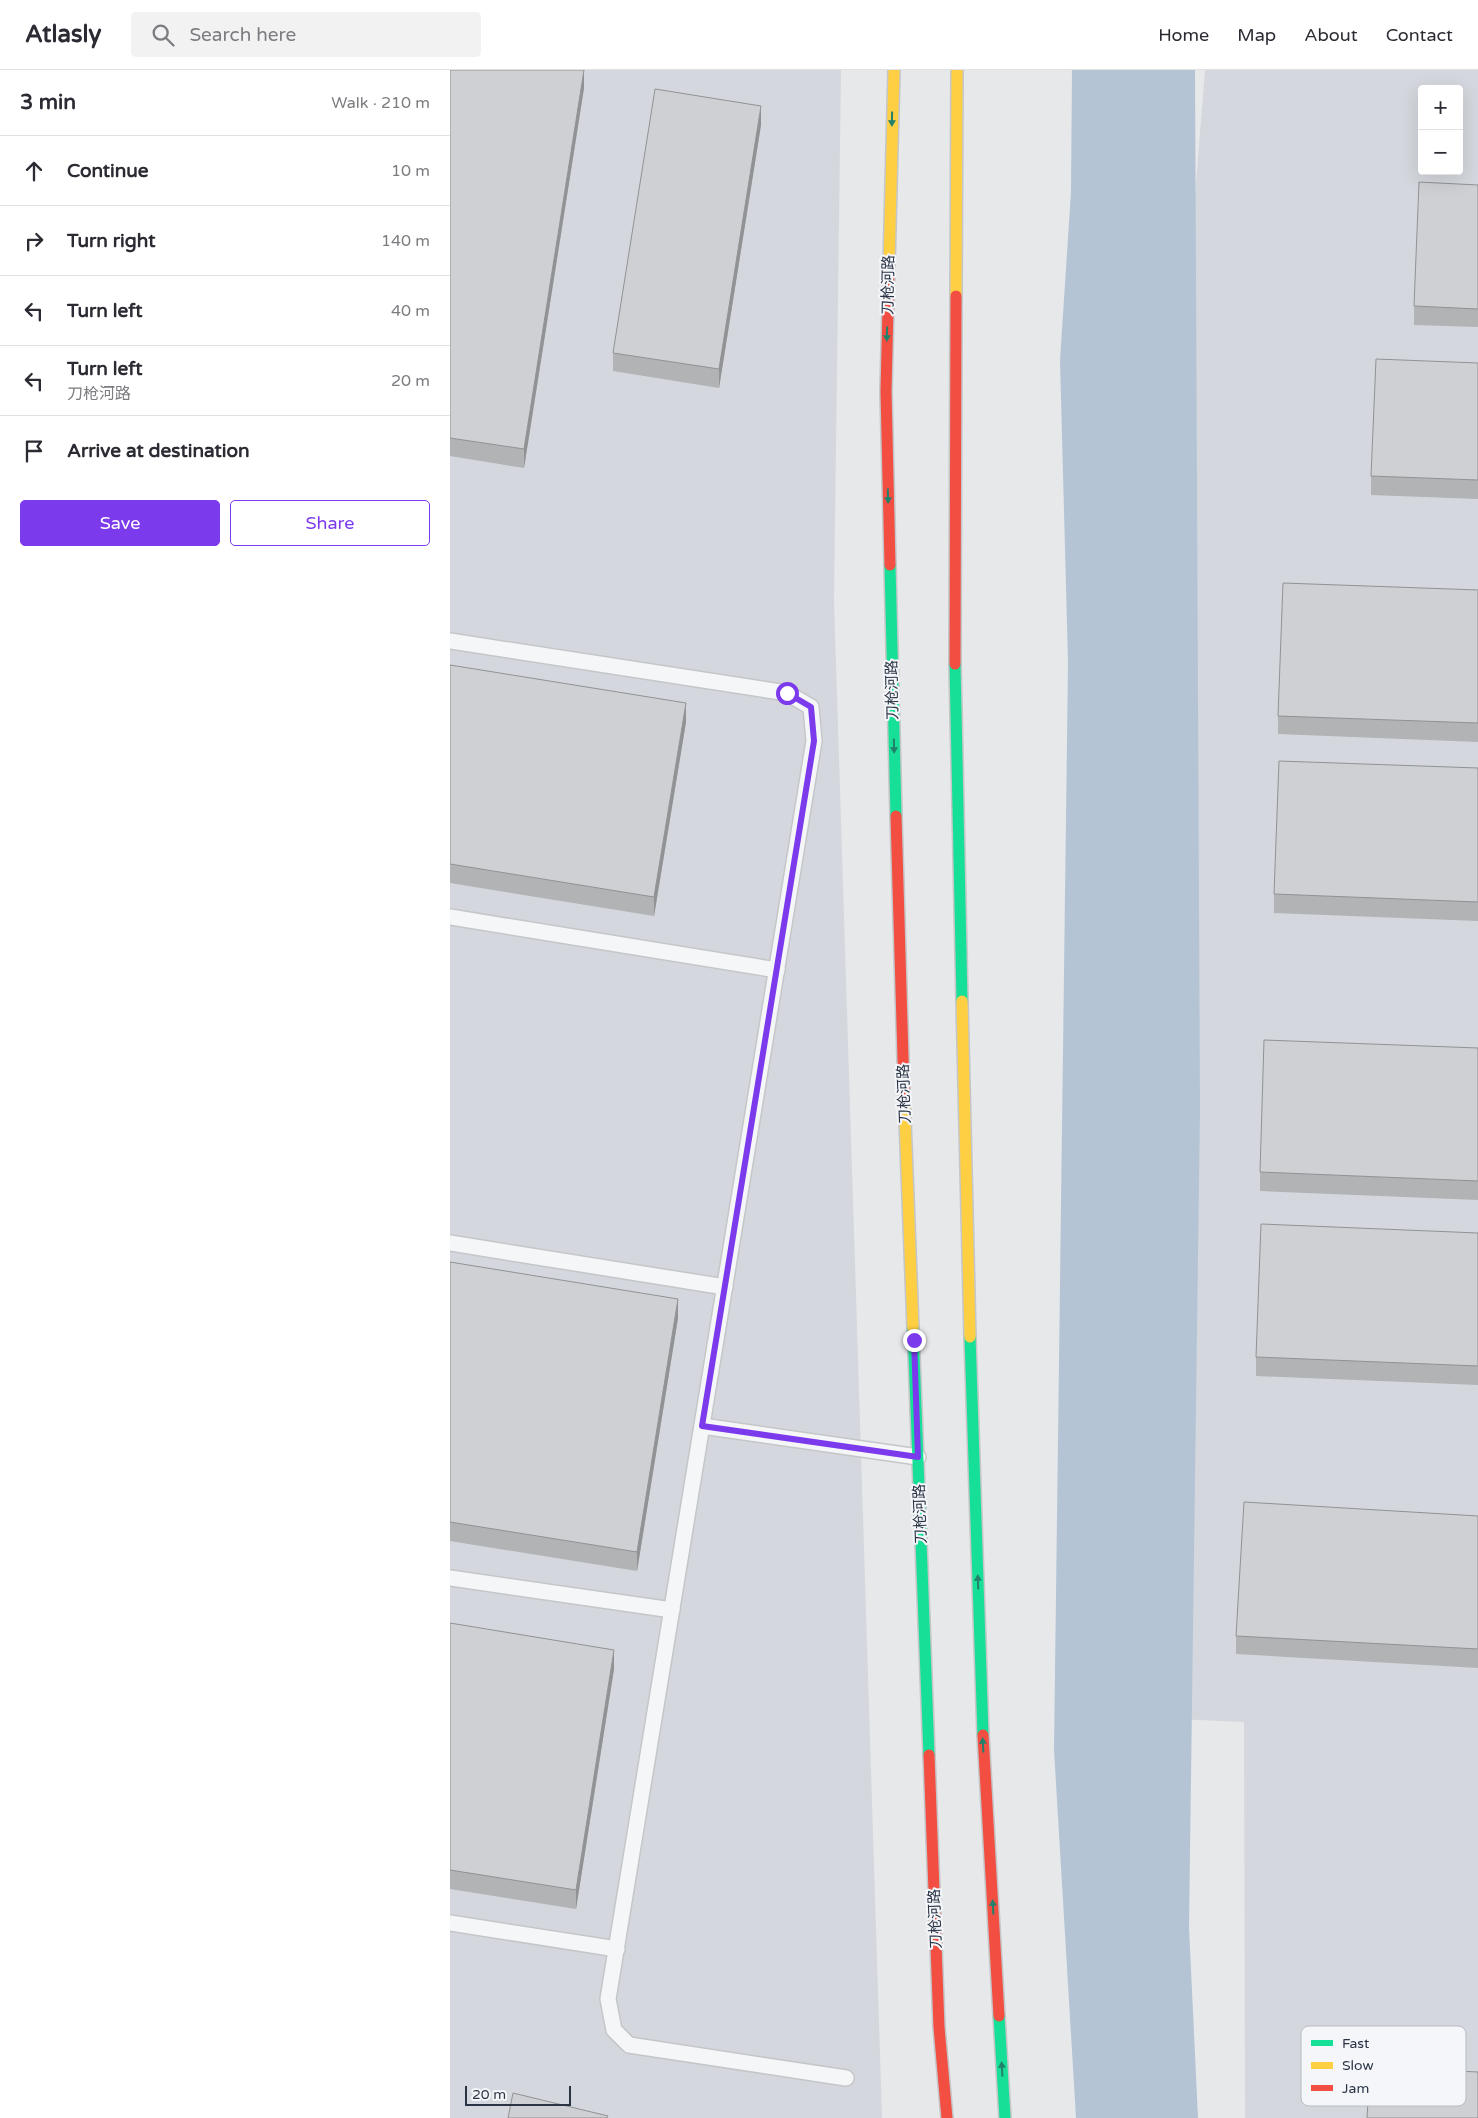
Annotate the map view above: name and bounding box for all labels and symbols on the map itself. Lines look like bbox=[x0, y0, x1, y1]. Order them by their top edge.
one-way arrow bbox=[888, 111, 896, 127]
street label: 刀枪河路 bbox=[878, 255, 898, 315]
one-way arrow bbox=[883, 326, 891, 342]
one-way arrow bbox=[884, 488, 892, 504]
street label: 刀枪河路 bbox=[882, 660, 902, 720]
route start bbox=[776, 682, 799, 705]
one-way arrow bbox=[890, 738, 898, 754]
street label: 刀枪河路 bbox=[894, 1064, 914, 1124]
route end bbox=[903, 1329, 926, 1352]
street label: 刀枪河路 bbox=[910, 1484, 930, 1544]
one-way arrow bbox=[974, 1574, 982, 1590]
one-way arrow bbox=[979, 1737, 987, 1753]
street label: 刀枪河路 bbox=[925, 1889, 945, 1949]
one-way arrow bbox=[988, 1899, 996, 1915]
legend bbox=[1301, 2026, 1466, 2106]
text: Fast bbox=[1342, 2035, 1370, 2052]
text: Slow bbox=[1342, 2057, 1374, 2074]
one-way arrow bbox=[997, 2061, 1005, 2077]
text: Jam bbox=[1342, 2080, 1369, 2097]
scale bar bbox=[465, 2083, 571, 2106]

